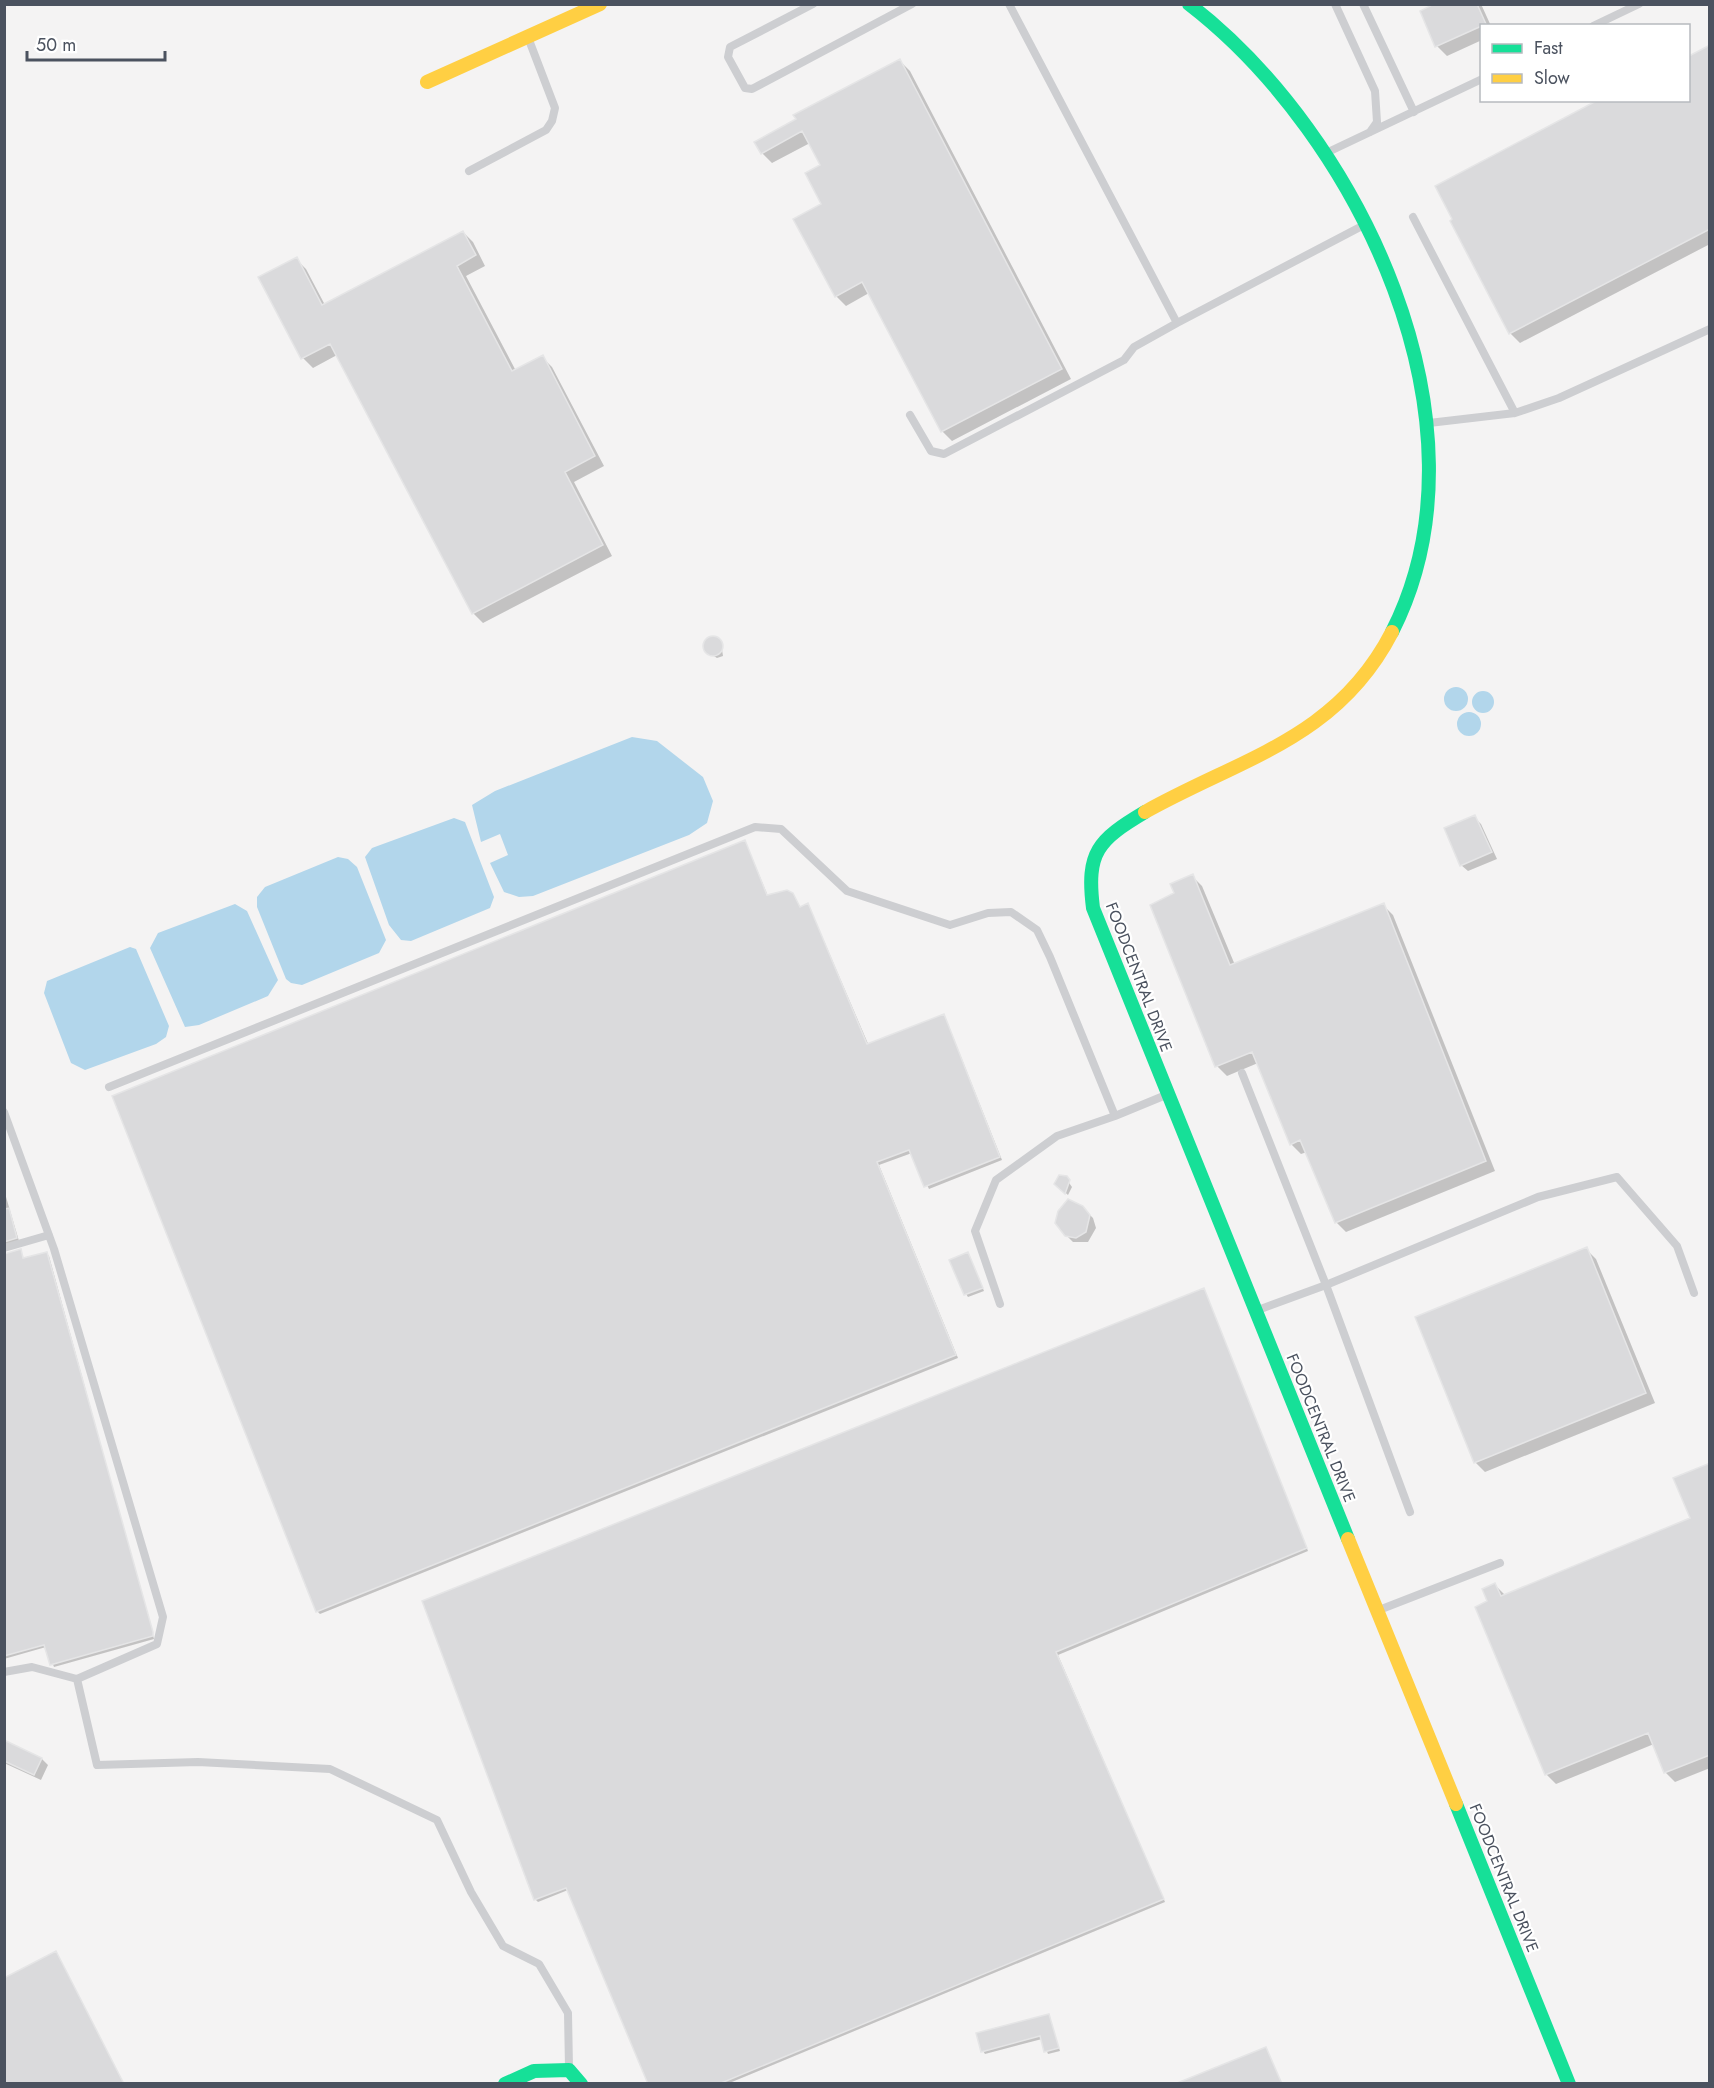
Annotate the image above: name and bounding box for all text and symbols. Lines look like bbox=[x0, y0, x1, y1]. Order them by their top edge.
scale bar bbox=[27, 24, 165, 62]
legend bbox=[1480, 24, 1690, 102]
text: 50 m bbox=[36, 32, 76, 58]
text: Fast bbox=[1534, 35, 1563, 61]
text: Slow bbox=[1534, 65, 1571, 91]
street label: FOODCENTRAL DRIVE bbox=[1100, 899, 1178, 1055]
street label: FOODCENTRAL DRIVE bbox=[1281, 1350, 1361, 1506]
street label: FOODCENTRAL DRIVE bbox=[1464, 1800, 1544, 1956]

